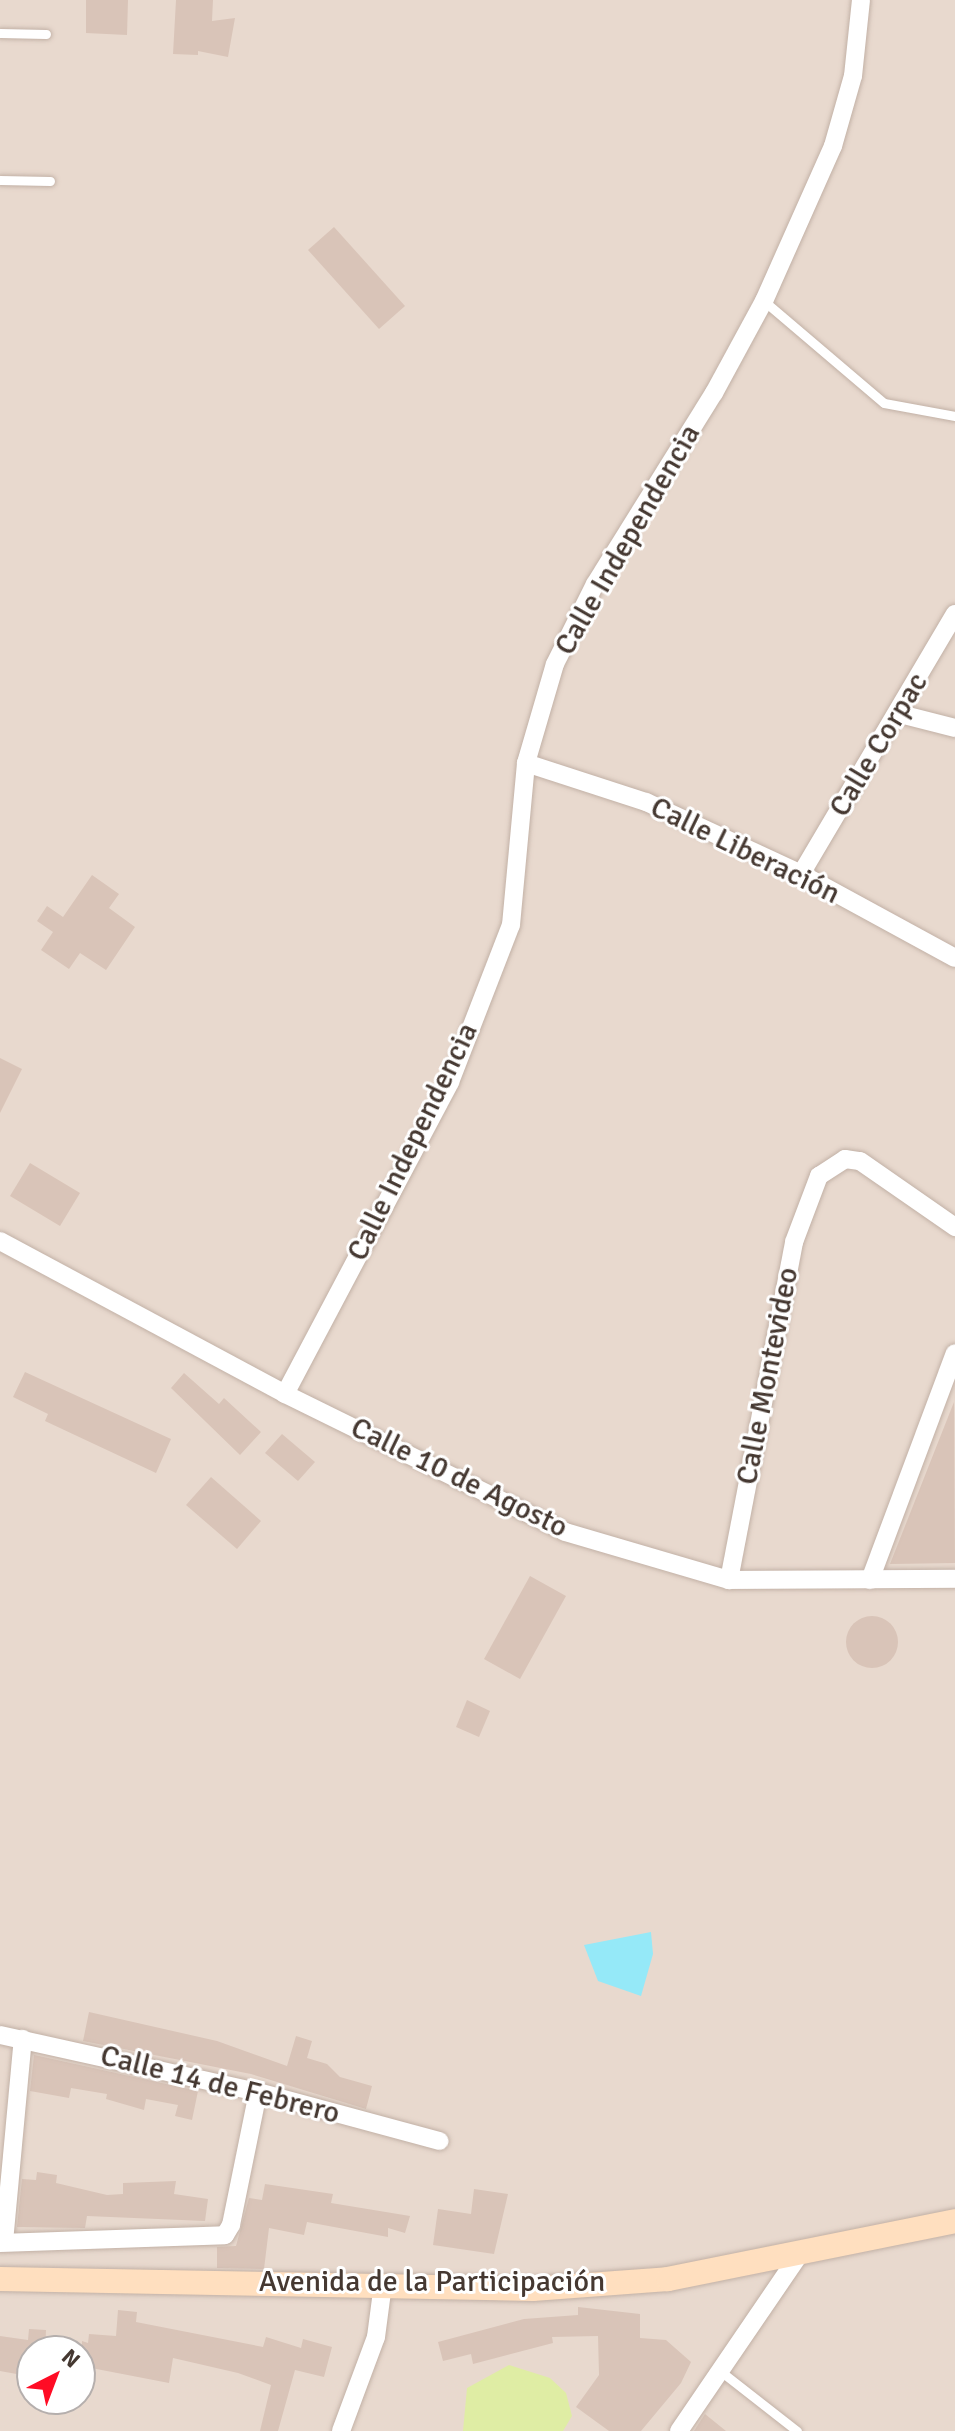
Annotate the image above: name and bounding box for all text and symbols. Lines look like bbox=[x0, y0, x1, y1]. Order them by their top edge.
street label: Calle Independencia bbox=[547, 418, 709, 662]
street label: Calle Corpac bbox=[822, 667, 936, 823]
street label: Calle Liberación bbox=[644, 790, 846, 912]
street label: Calle Independencia bbox=[340, 1017, 486, 1267]
street label: Calle Montevideo bbox=[729, 1264, 807, 1488]
street label: Calle 10 de Agosto bbox=[345, 1410, 573, 1546]
street label: Calle 14 de Febrero bbox=[97, 2038, 343, 2132]
street label: Avenida de la Participación bbox=[259, 2264, 605, 2300]
north arrow bbox=[16, 2335, 96, 2415]
text: N bbox=[56, 2343, 86, 2373]

